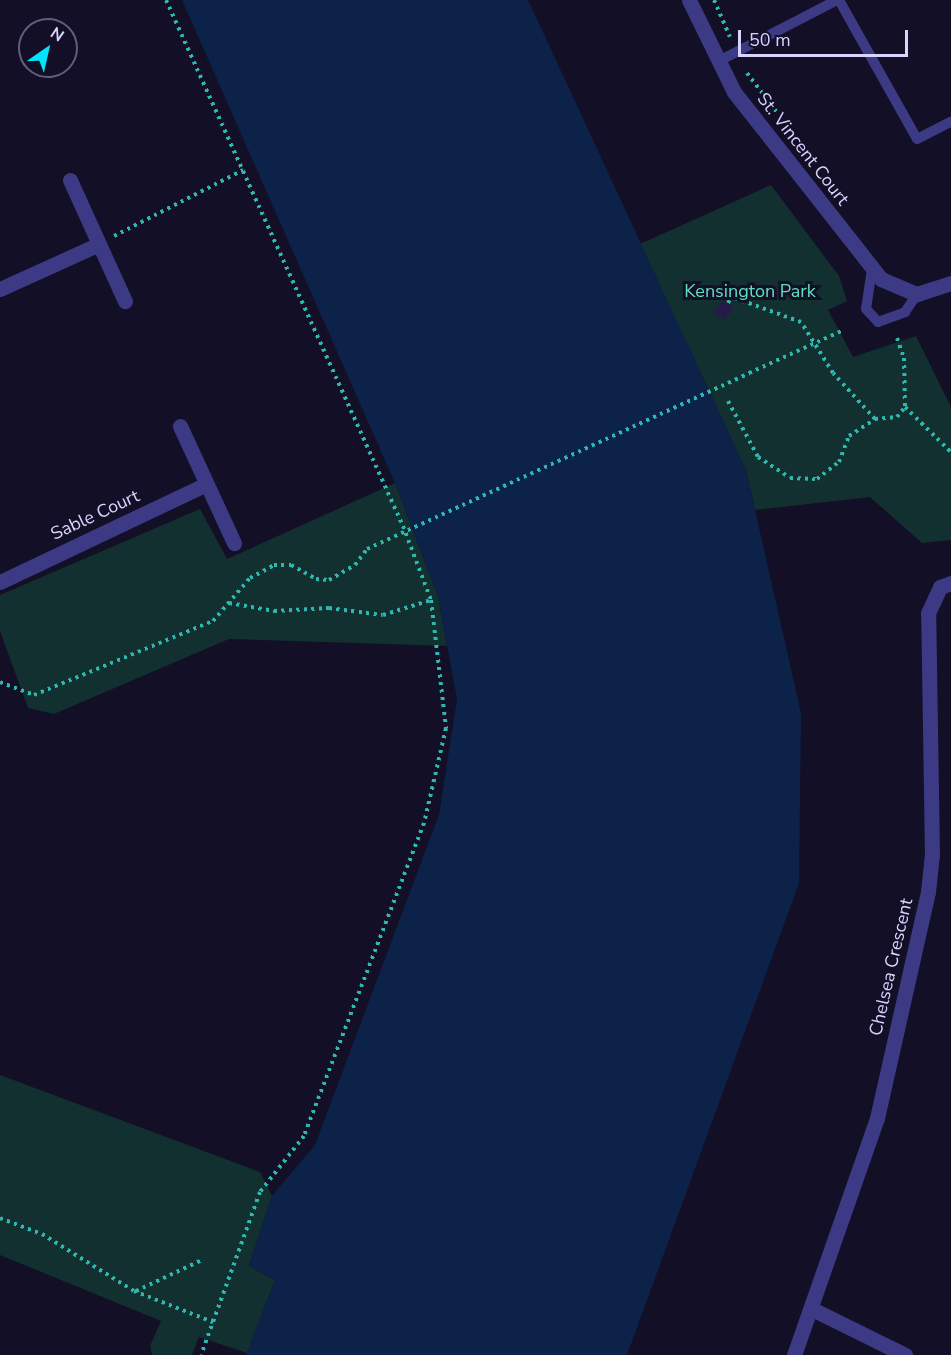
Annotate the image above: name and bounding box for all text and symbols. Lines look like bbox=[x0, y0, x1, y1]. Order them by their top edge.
north arrow bbox=[18, 18, 78, 78]
scale bar bbox=[741, 18, 910, 56]
text: N bbox=[46, 22, 68, 47]
text: 50 m bbox=[749, 28, 791, 52]
street label: St. Vincent Court bbox=[752, 88, 854, 210]
park label: Kensington Park bbox=[684, 280, 816, 302]
street label: Sable Court bbox=[47, 485, 143, 545]
street label: Chelsea Crescent bbox=[865, 896, 917, 1038]

